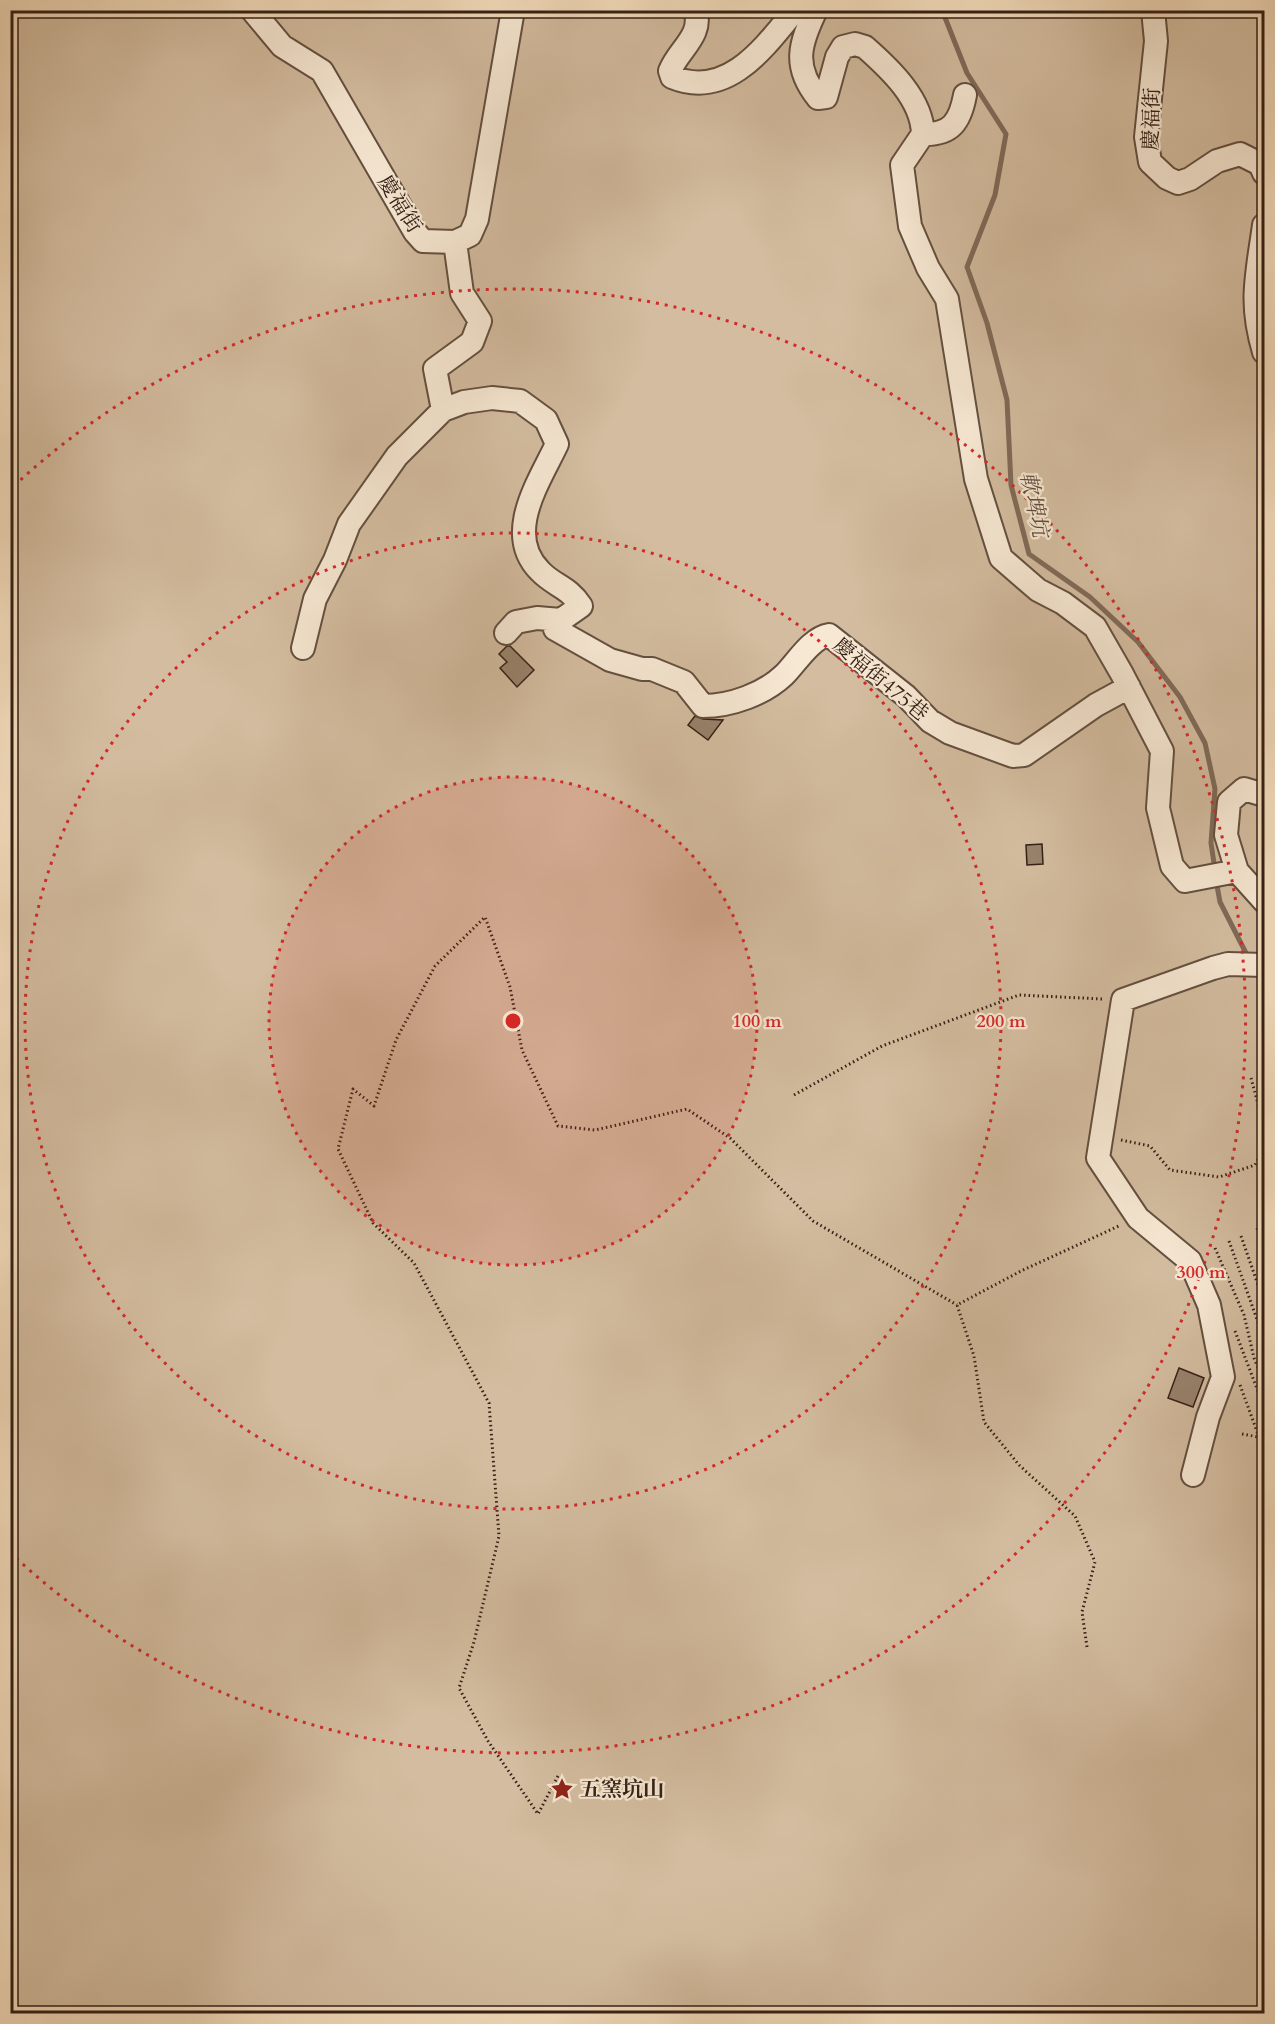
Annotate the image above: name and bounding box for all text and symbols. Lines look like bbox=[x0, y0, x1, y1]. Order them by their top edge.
street label: 慶福街 bbox=[1136, 87, 1167, 151]
street label: 慶福街 bbox=[371, 170, 429, 239]
water label: 軟埤坑 bbox=[1012, 469, 1056, 543]
street label: 慶福街475巷 bbox=[827, 631, 935, 728]
text: 100 m bbox=[732, 1009, 782, 1034]
text: 200 m bbox=[976, 1009, 1026, 1034]
centre of rings bbox=[503, 1011, 523, 1031]
text: 300 m bbox=[1176, 1260, 1226, 1285]
place label: 五窯坑山 bbox=[580, 1775, 664, 1804]
place icon: 五窯坑山 bbox=[549, 1776, 575, 1802]

